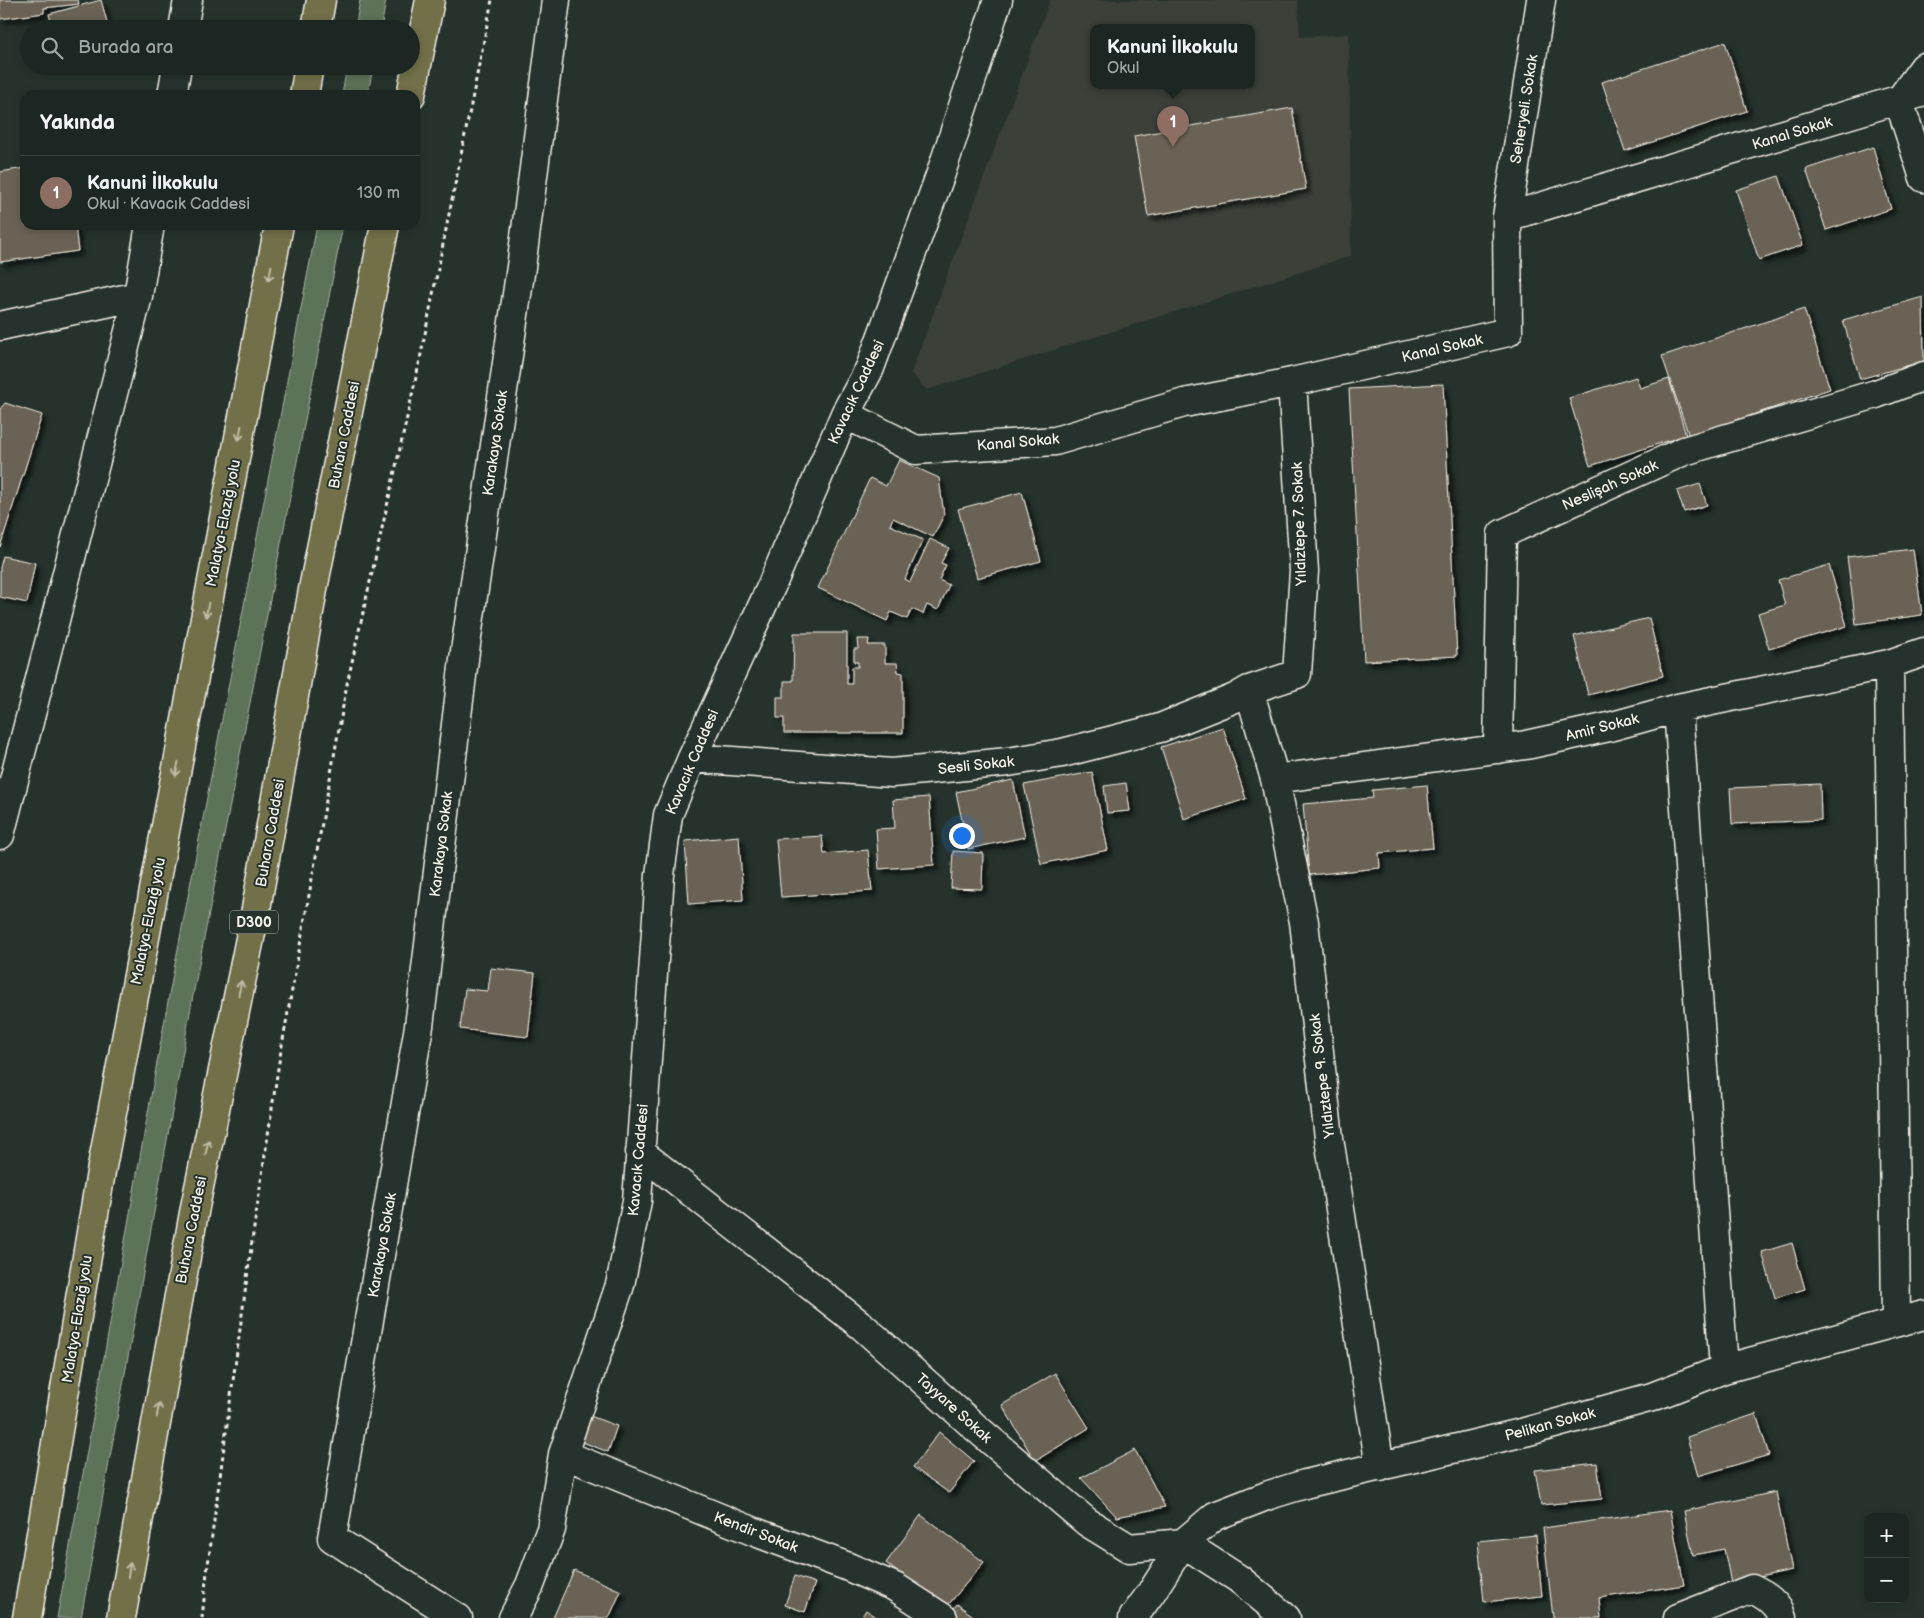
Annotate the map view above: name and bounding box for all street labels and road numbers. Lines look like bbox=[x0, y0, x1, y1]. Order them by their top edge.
street label: Seheryeli. Sokak bbox=[1506, 53, 1543, 165]
street label: Kanal Sokak bbox=[1750, 112, 1835, 155]
street label: Kanal Sokak bbox=[1400, 330, 1485, 367]
street label: Kavacık Caddesi bbox=[824, 337, 889, 447]
street label: Buhara Caddesi bbox=[325, 380, 364, 491]
street label: Karakaya Sokak bbox=[479, 388, 512, 497]
street label: Kanal Sokak bbox=[976, 429, 1061, 456]
street label: Neslişah Sokak bbox=[1559, 456, 1662, 515]
street label: Malatya-Elazığ yolu bbox=[202, 458, 245, 588]
street label: Yıldıztepe 7. Sokak bbox=[1288, 461, 1311, 587]
street label: Kavacık Caddesi bbox=[662, 707, 723, 818]
street label: Amir Sokak bbox=[1564, 709, 1641, 746]
street label: Sesli Sokak bbox=[937, 752, 1016, 779]
street label: Buhara Caddesi bbox=[252, 778, 289, 889]
street label: Karakaya Sokak bbox=[426, 789, 457, 898]
street label: Malatya-Elazığ yolu bbox=[127, 856, 170, 986]
road number: D300 bbox=[230, 910, 278, 934]
street label: Yıldıztepe 9. Sokak bbox=[1305, 1012, 1340, 1140]
street label: Kavacık Caddesi bbox=[624, 1103, 653, 1217]
street label: Buhara Caddesi bbox=[172, 1175, 211, 1286]
street label: Karakaya Sokak bbox=[364, 1190, 401, 1299]
street label: Malatya-Elazığ yolu bbox=[58, 1254, 97, 1384]
street label: Tayyare Sokak bbox=[912, 1369, 996, 1448]
street label: Pelikan Sokak bbox=[1503, 1403, 1598, 1446]
street label: Kendir Sokak bbox=[711, 1508, 801, 1557]

